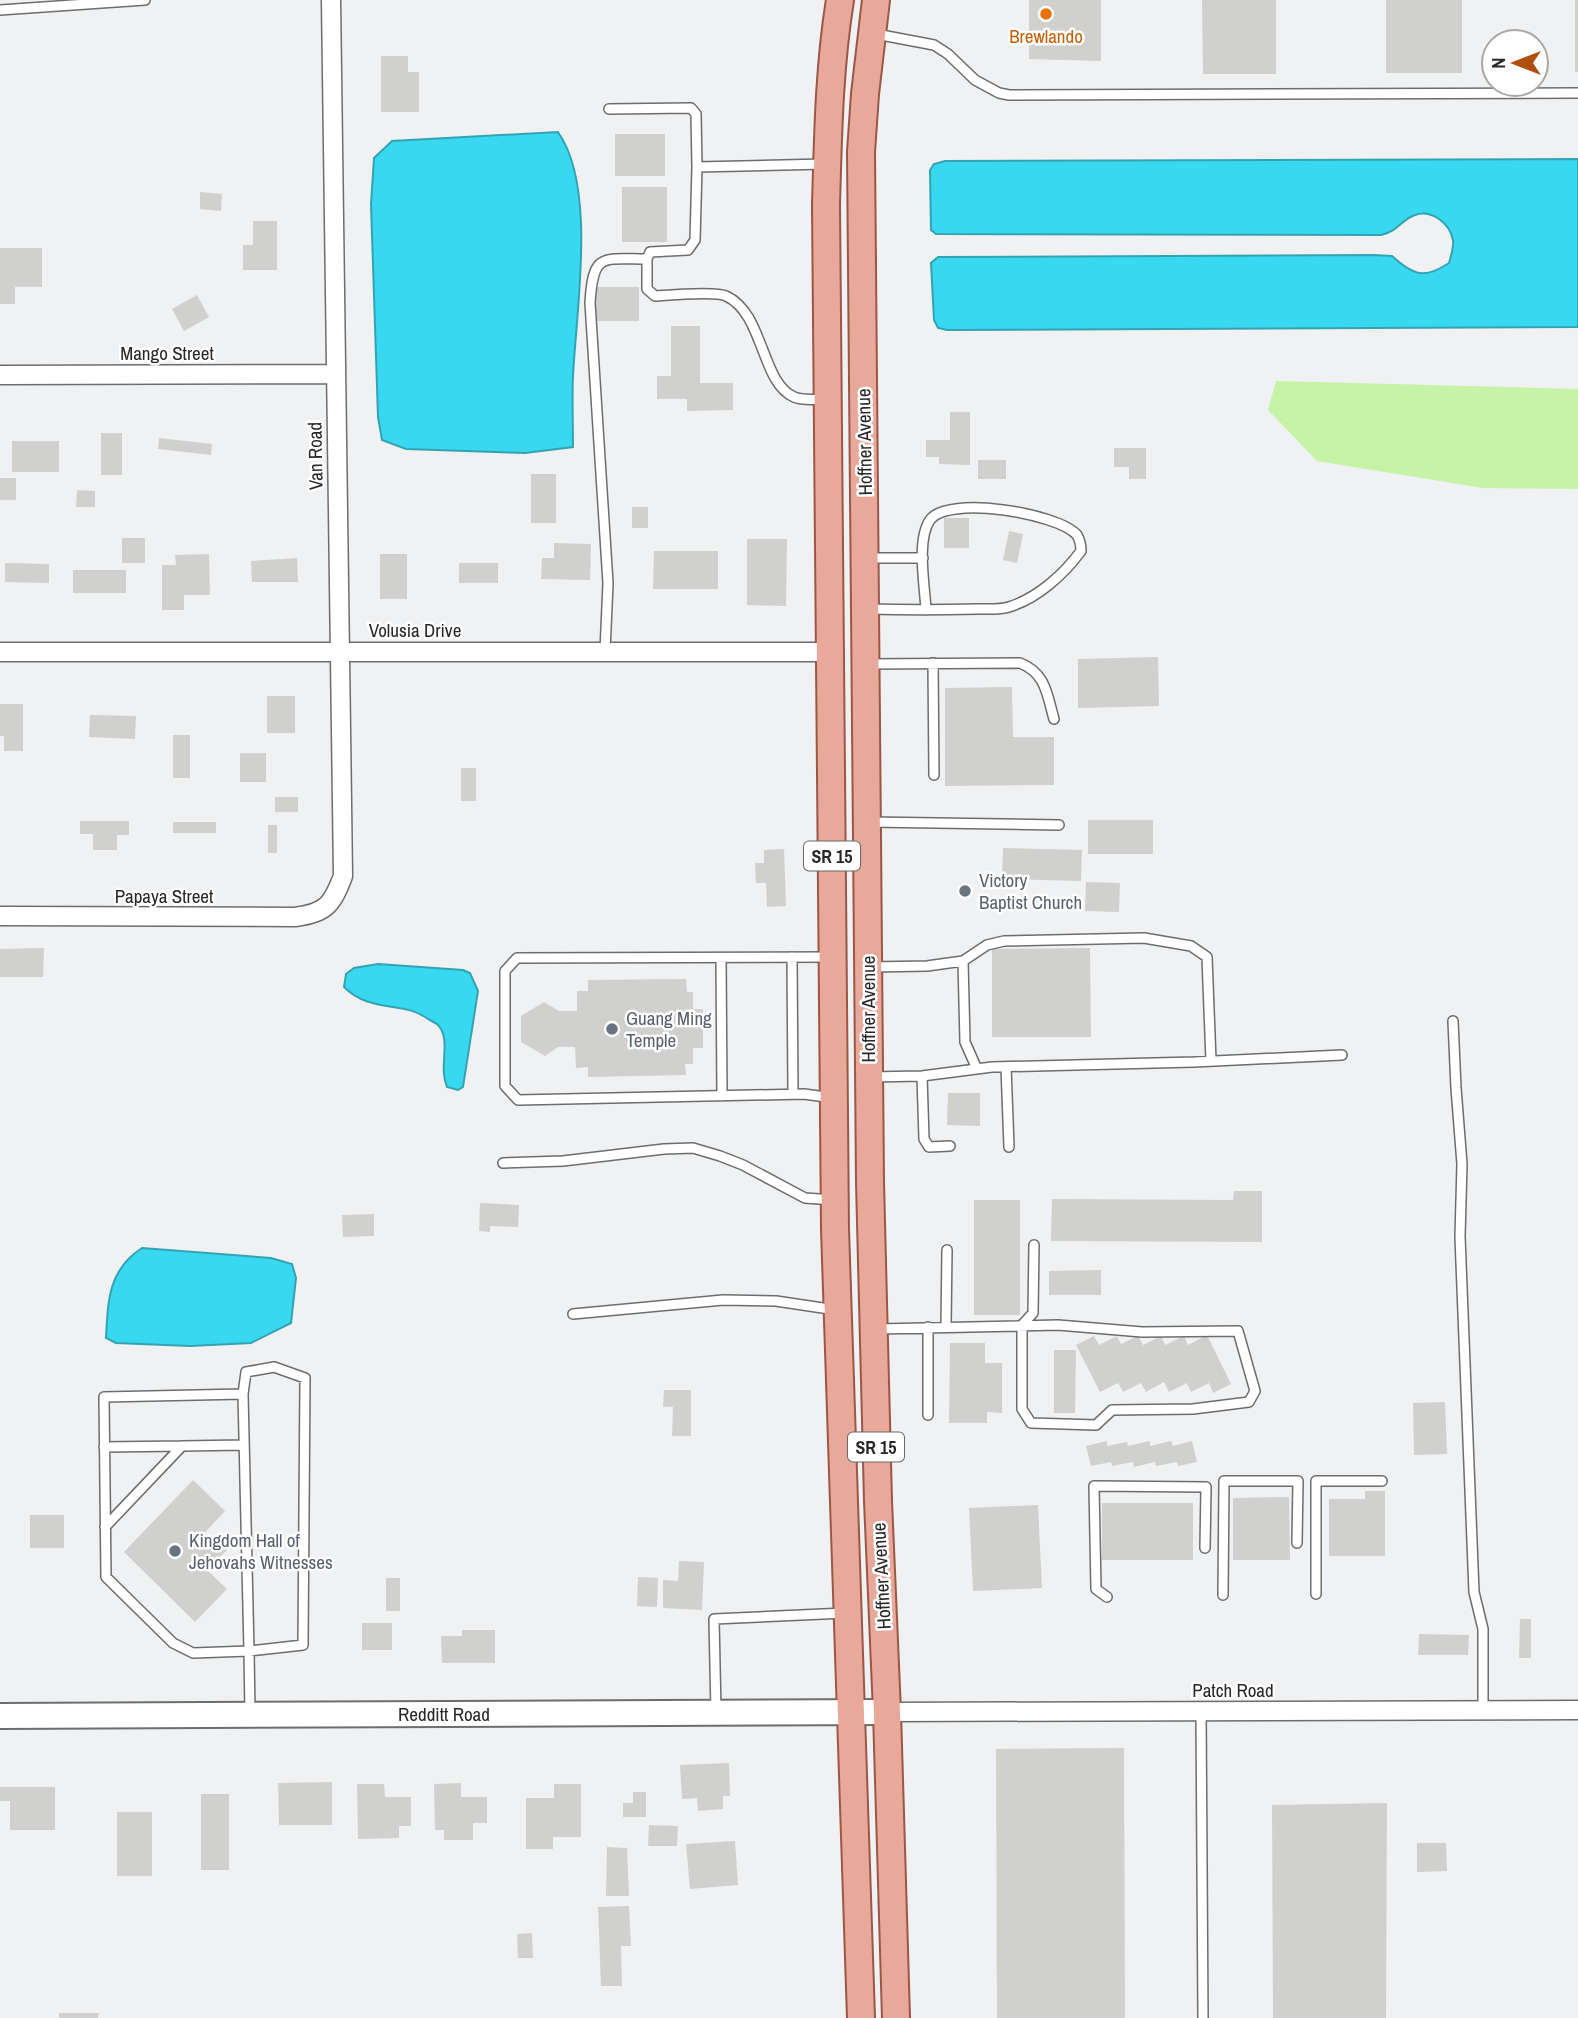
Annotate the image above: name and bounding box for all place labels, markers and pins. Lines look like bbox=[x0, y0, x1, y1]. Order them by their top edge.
marker: Brewlando bbox=[1038, 6, 1054, 22]
place label: Brewlando bbox=[1009, 23, 1083, 49]
place label: Victory Baptist Church bbox=[979, 867, 1082, 915]
marker: Victory Baptist Church bbox=[957, 883, 973, 899]
place label: Guang Ming Temple bbox=[626, 1005, 712, 1053]
marker: Guang Ming Temple bbox=[604, 1021, 620, 1037]
place label: Kingdom Hall of Jehovahs Witnesses bbox=[189, 1527, 333, 1575]
marker: Kingdom Hall of Jehovahs Witnesses bbox=[167, 1543, 183, 1559]

